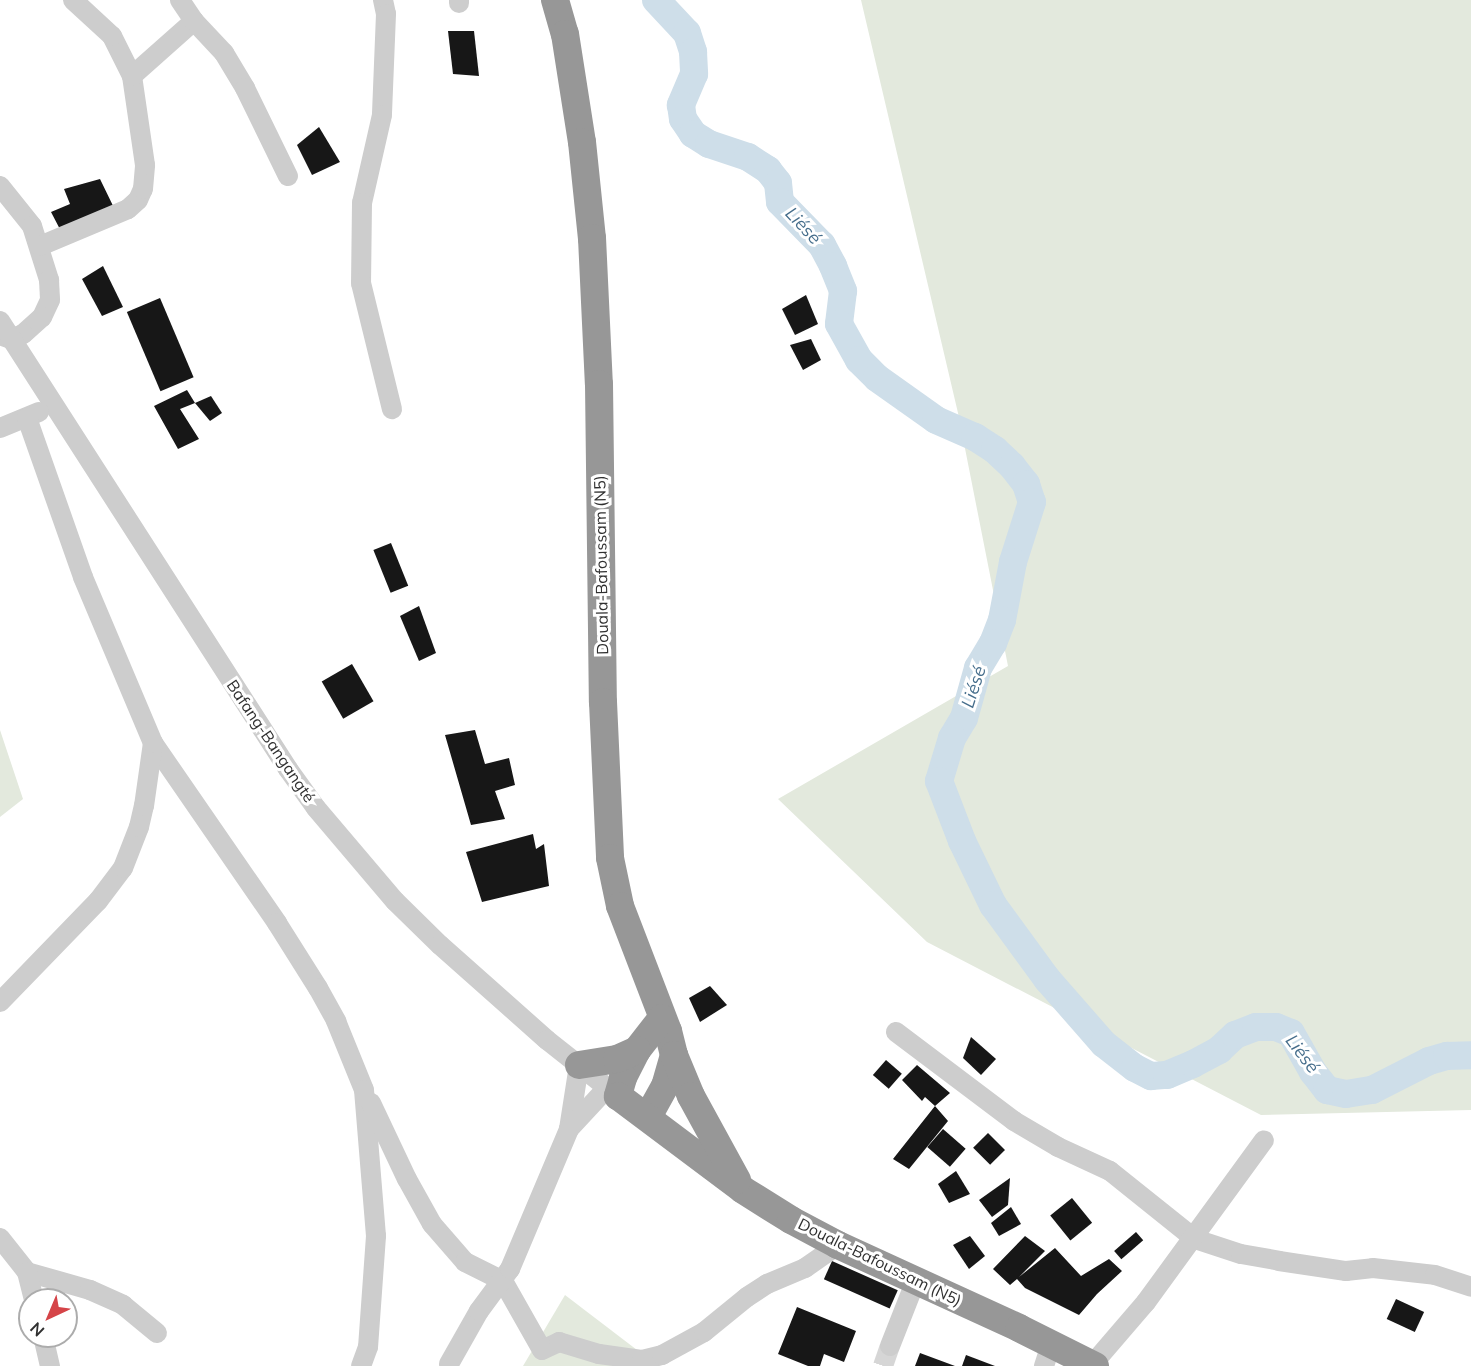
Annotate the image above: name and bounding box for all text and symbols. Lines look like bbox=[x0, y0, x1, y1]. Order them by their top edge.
water label: Liésé bbox=[781, 203, 825, 249]
street label: Douala-Bafoussam (N5) bbox=[590, 475, 612, 655]
water label: Liésé bbox=[957, 663, 991, 711]
street label: Bafang-Bangangté bbox=[223, 676, 319, 806]
water label: Liésé bbox=[1281, 1030, 1323, 1078]
street label: Douala-Bafoussam (N5) bbox=[795, 1214, 965, 1310]
north arrow bbox=[18, 1288, 78, 1348]
text: N bbox=[26, 1318, 48, 1341]

